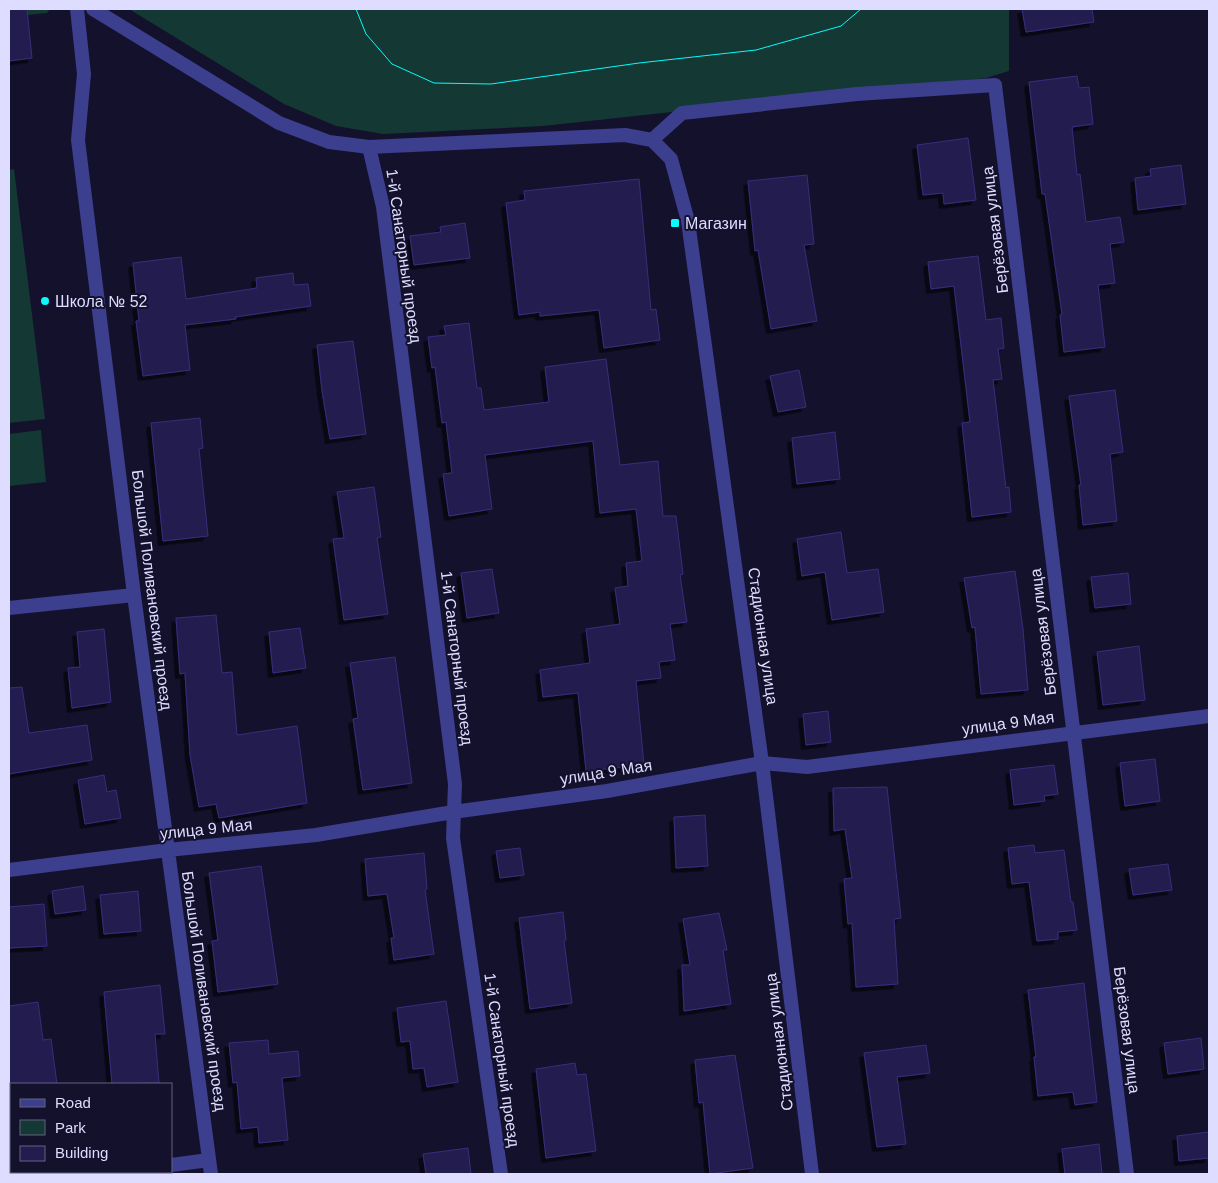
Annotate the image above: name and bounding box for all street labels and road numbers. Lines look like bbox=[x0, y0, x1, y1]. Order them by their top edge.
street label: Берёзовая улица bbox=[979, 166, 1011, 294]
street label: 1-й Санаторный проезд bbox=[383, 168, 425, 345]
street label: Большой Поливановский проезд bbox=[129, 469, 175, 712]
street label: Стадионная улица bbox=[745, 566, 781, 706]
street label: Берёзовая улица bbox=[1027, 568, 1059, 696]
street label: 1-й Санаторный проезд bbox=[438, 570, 476, 747]
street label: улица 9 Мая bbox=[961, 708, 1055, 738]
street label: улица 9 Мая bbox=[559, 756, 653, 788]
street label: улица 9 Мая bbox=[159, 816, 253, 842]
street label: Большой Поливановский проезд bbox=[179, 870, 229, 1113]
street label: Берёзовая улица bbox=[1111, 966, 1143, 1094]
street label: 1-й Санаторный проезд bbox=[481, 972, 523, 1149]
street label: Стадионная улица bbox=[762, 972, 796, 1112]

